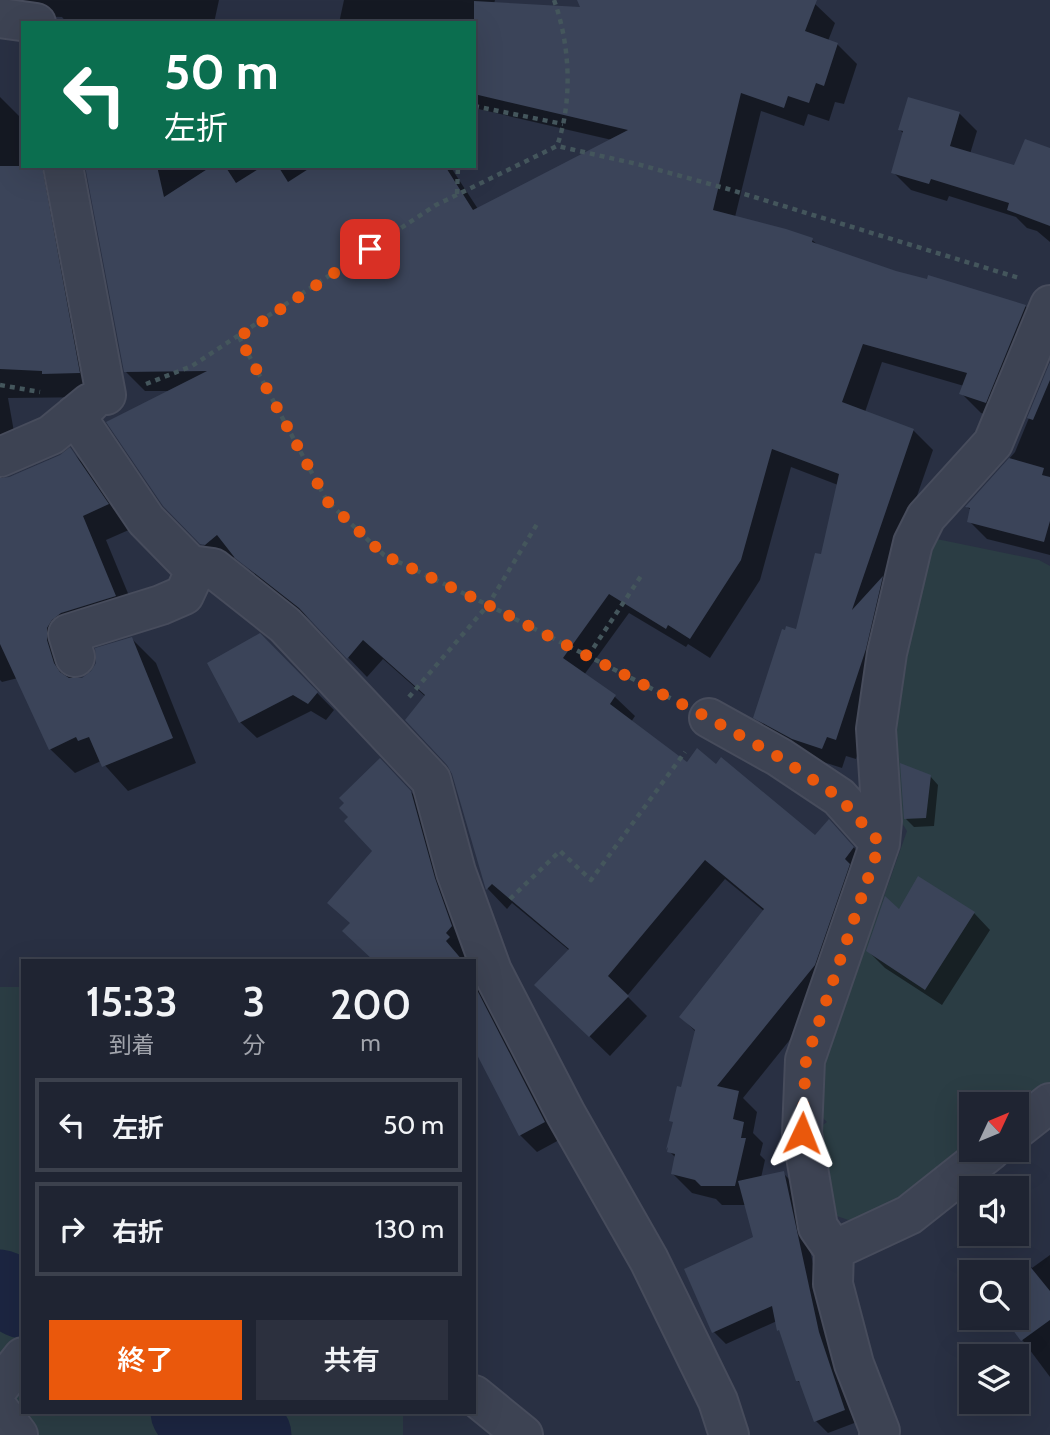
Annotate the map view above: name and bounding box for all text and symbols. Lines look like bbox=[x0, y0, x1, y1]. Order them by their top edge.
text: 50 m bbox=[164, 42, 279, 101]
icon: left bbox=[49, 49, 140, 140]
text: 左折 bbox=[164, 108, 228, 147]
pin bbox=[340, 219, 400, 279]
icon: arrive bbox=[351, 230, 389, 268]
text: 15:33 bbox=[86, 975, 178, 1027]
text: 3 bbox=[243, 975, 265, 1027]
text: 200 bbox=[330, 978, 411, 1030]
text: m bbox=[361, 1029, 381, 1057]
text: 到着 bbox=[109, 1031, 155, 1059]
text: 分 bbox=[242, 1031, 265, 1059]
north arrow bbox=[959, 1092, 1029, 1162]
map controls bbox=[959, 1092, 1029, 1414]
position arrow bbox=[765, 1096, 839, 1170]
icon: left bbox=[53, 1106, 91, 1144]
text: 50 m bbox=[383, 1109, 444, 1141]
text: 左折 bbox=[112, 1112, 164, 1144]
button: sound bbox=[959, 1176, 1029, 1246]
icon: right bbox=[53, 1210, 91, 1248]
text: 130 m bbox=[375, 1213, 444, 1245]
text: 右折 bbox=[112, 1216, 164, 1248]
button: search bbox=[959, 1260, 1029, 1330]
button: 終了 bbox=[49, 1320, 242, 1400]
button: 共有 bbox=[256, 1320, 448, 1400]
button: layers bbox=[959, 1344, 1029, 1414]

